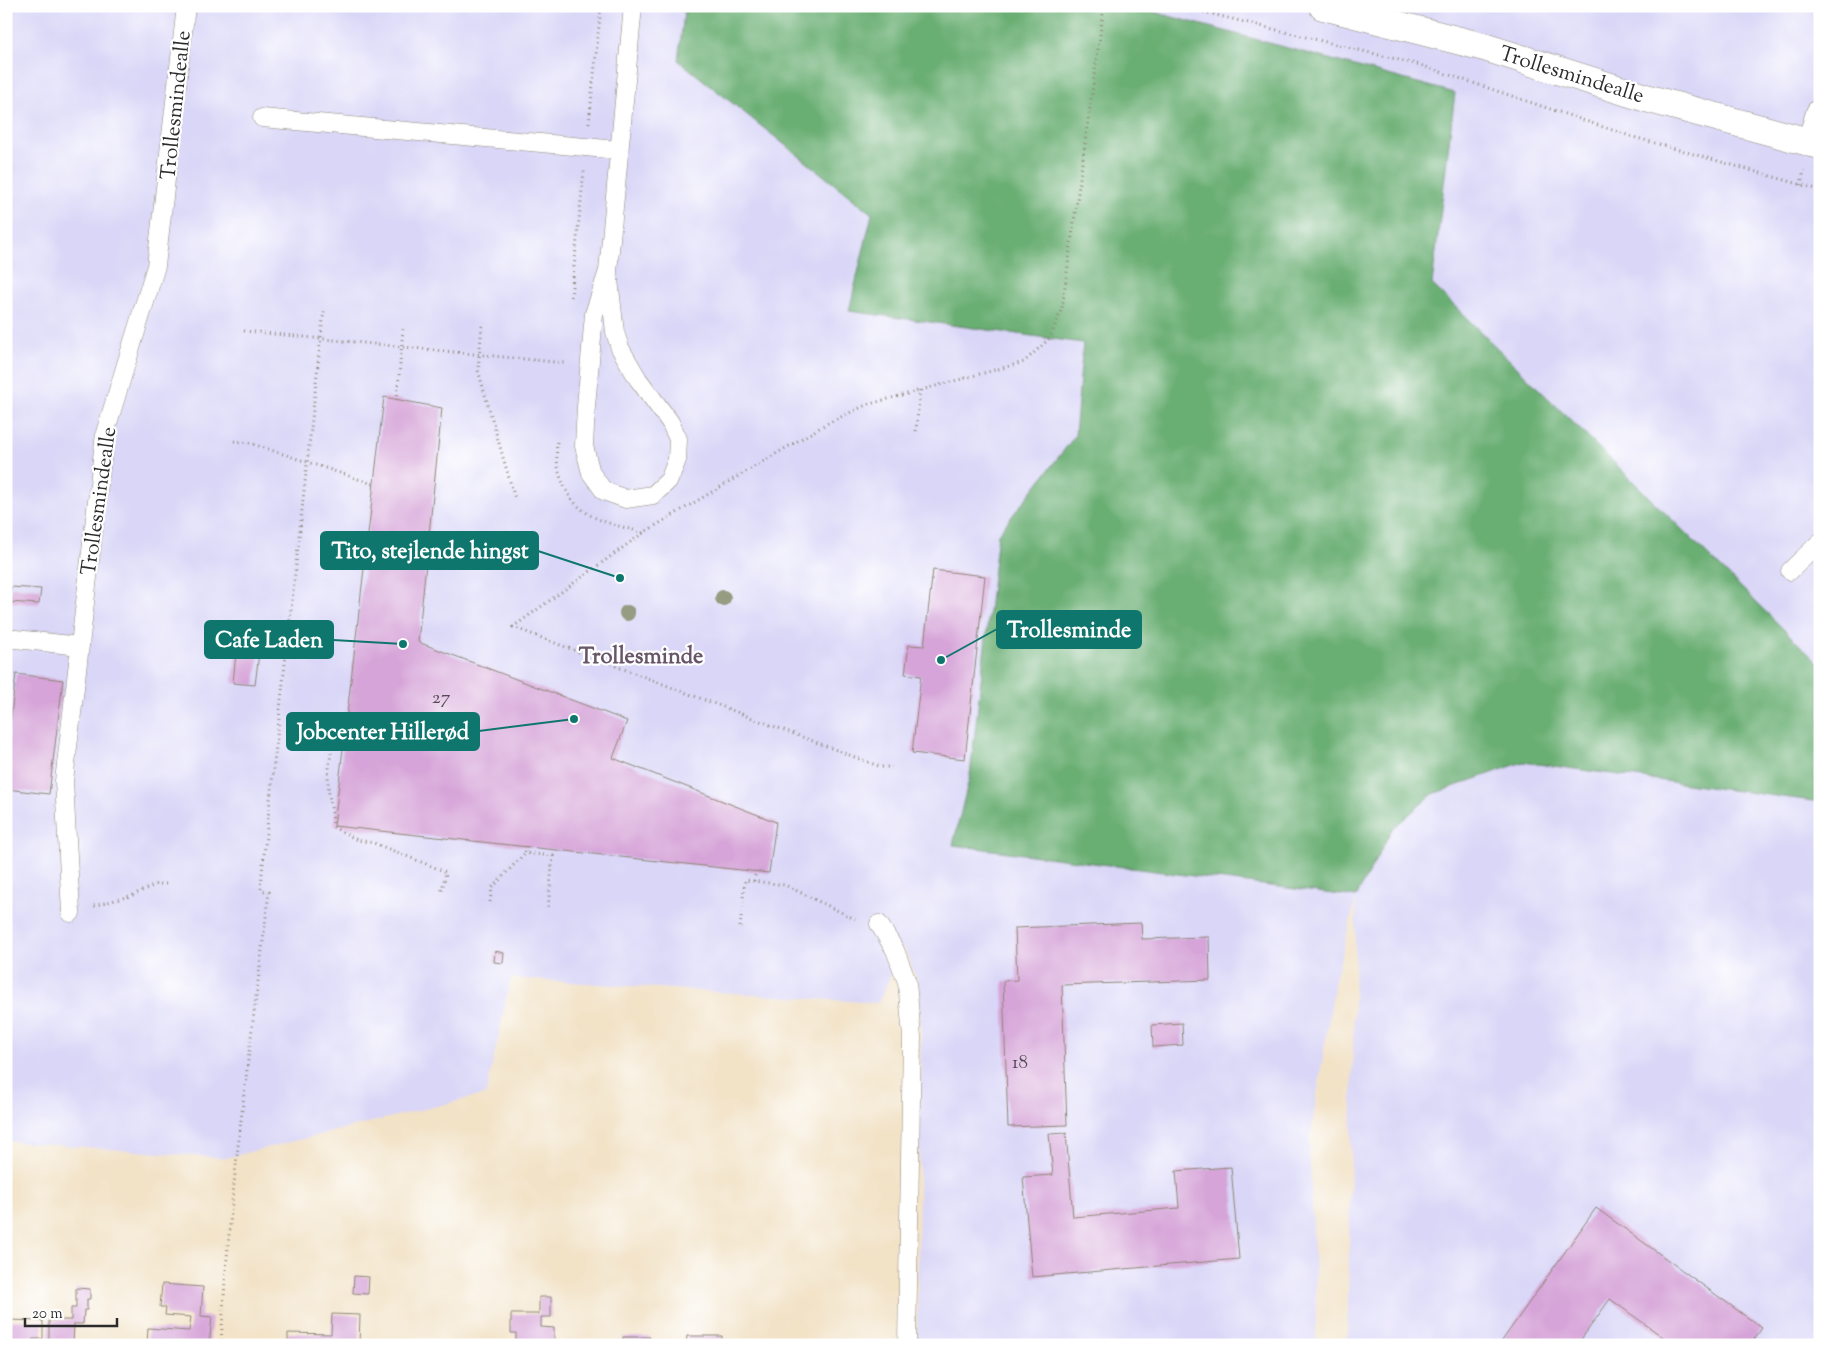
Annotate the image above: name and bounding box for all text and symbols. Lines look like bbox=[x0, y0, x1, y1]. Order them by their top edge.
street label: Trollesmindealle bbox=[154, 29, 200, 181]
street label: Trollesmindealle bbox=[1495, 40, 1647, 112]
street label: Trollesmindealle bbox=[75, 425, 125, 577]
callout: Tito, stejlende hingst bbox=[321, 532, 538, 569]
text: Tito, stejlende hingst bbox=[331, 537, 529, 569]
callout: Trollesminde bbox=[997, 611, 1141, 648]
text: Trollesminde bbox=[1007, 616, 1131, 648]
callout: Cafe Laden bbox=[205, 621, 333, 658]
text: Cafe Laden bbox=[215, 626, 323, 658]
district label: Trollesminde bbox=[579, 642, 703, 674]
house number: 27 bbox=[432, 685, 451, 712]
callout: Jobcenter Hillerød bbox=[287, 713, 479, 750]
text: Jobcenter Hillerød bbox=[295, 718, 470, 750]
house number: 18 bbox=[1012, 1050, 1028, 1077]
scale bar bbox=[25, 1296, 118, 1328]
text: 20 m bbox=[32, 1304, 63, 1325]

